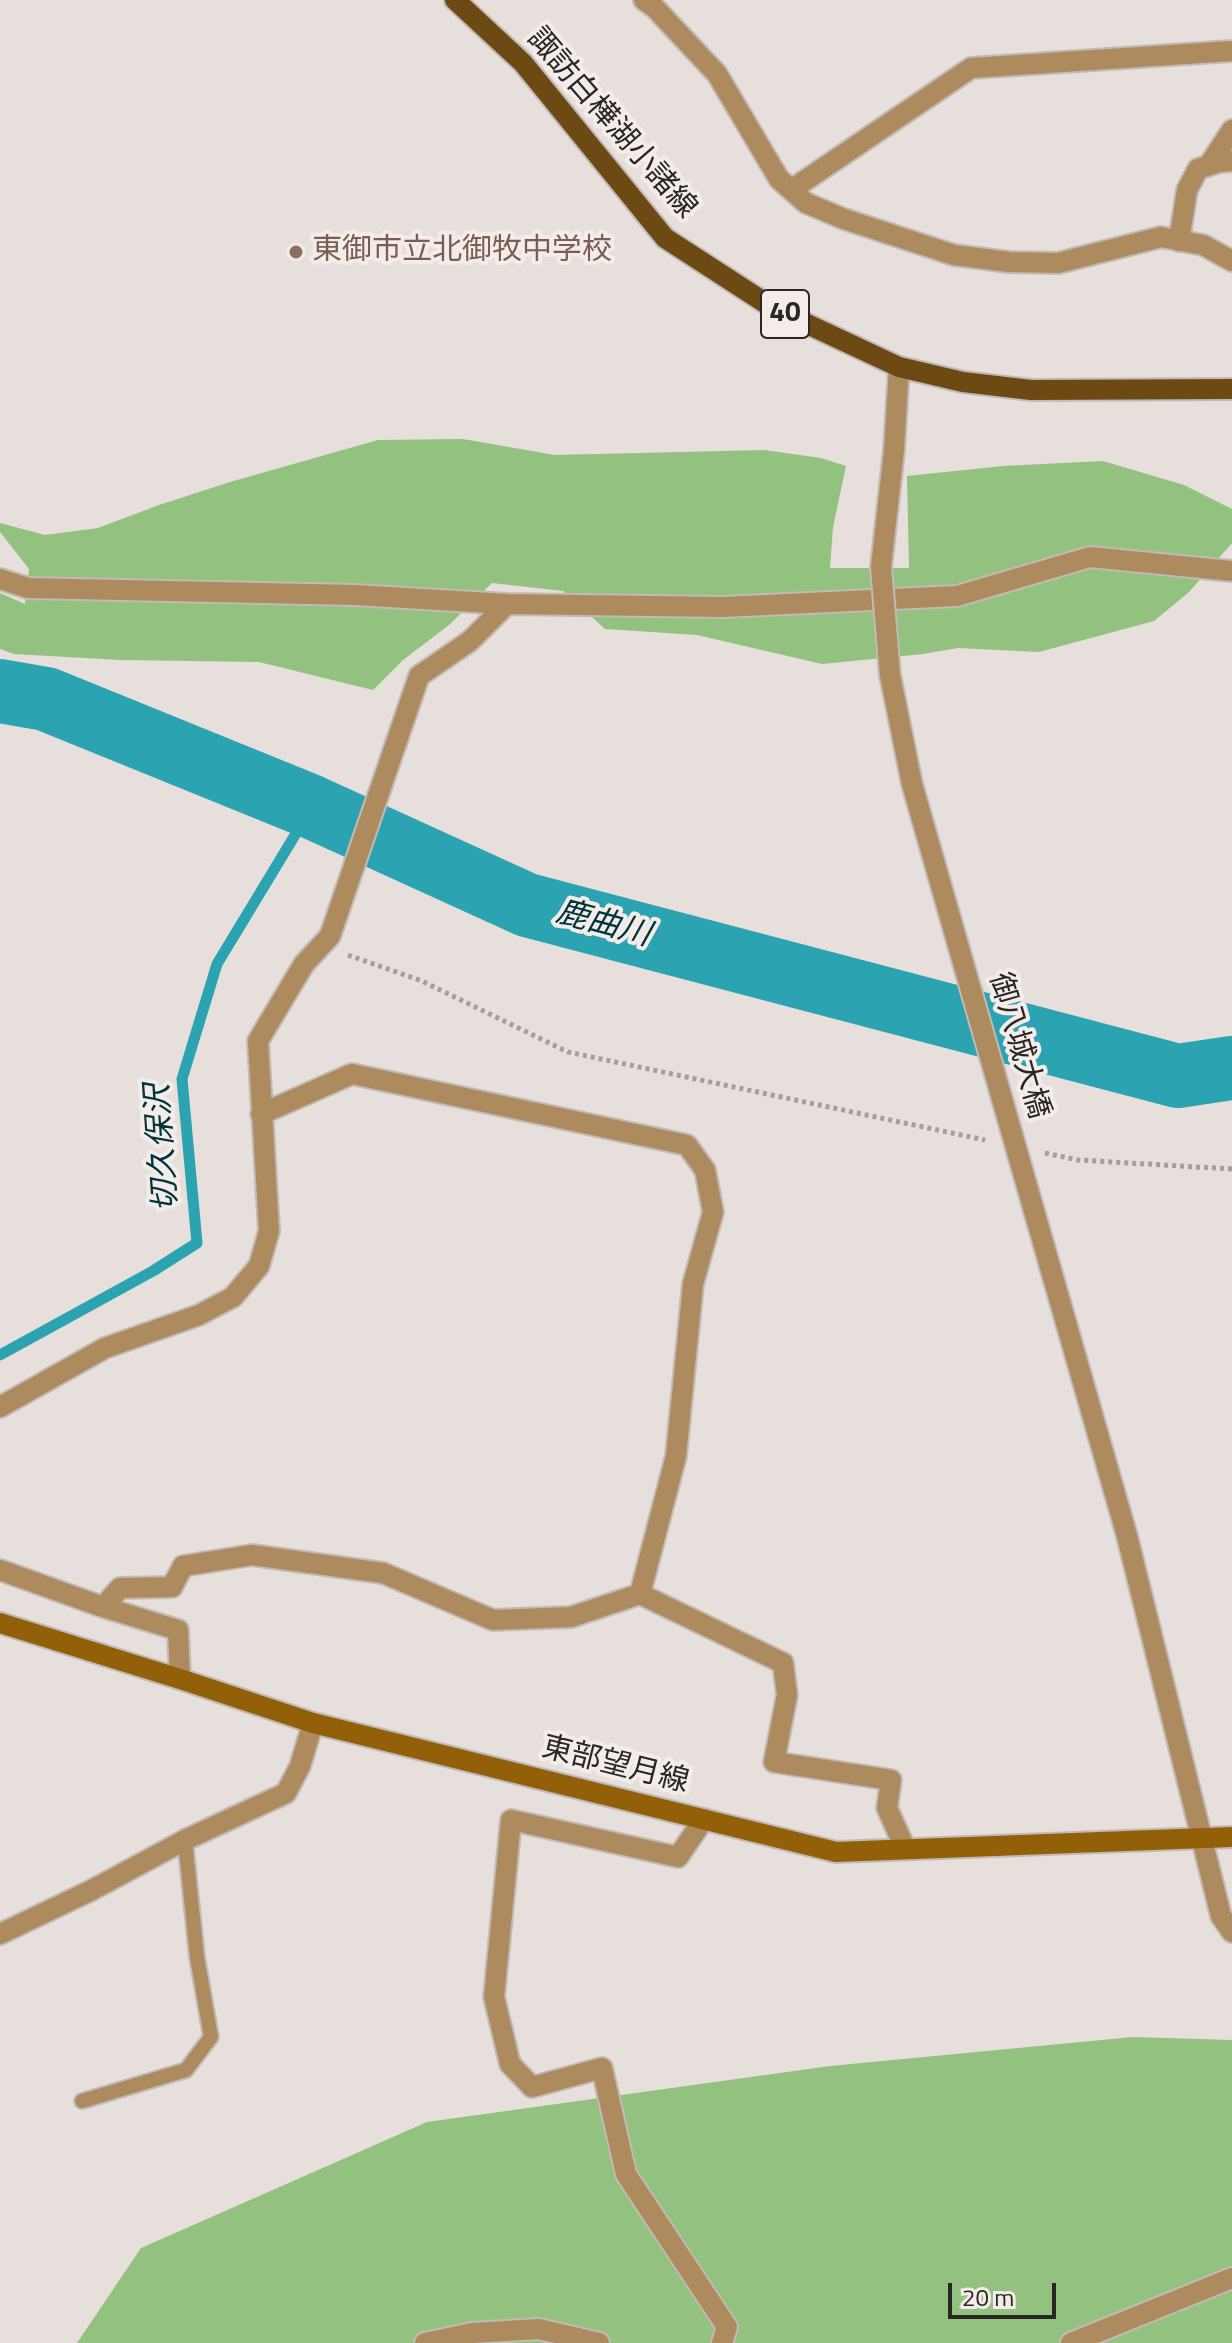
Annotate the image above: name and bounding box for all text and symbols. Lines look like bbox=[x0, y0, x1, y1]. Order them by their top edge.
street label: 諏訪白樺湖小諸線 bbox=[519, 22, 703, 226]
place label: 東御市立北御牧中学校 bbox=[312, 234, 612, 270]
marker: 東御市立北御牧中学校 bbox=[287, 243, 305, 261]
road number: 40 bbox=[761, 290, 809, 338]
water label: 鹿曲川 bbox=[552, 894, 654, 956]
street label: 御八城大橋 bbox=[980, 969, 1056, 1123]
water label: 切久保沢 bbox=[140, 1083, 188, 1213]
street label: 東部望月線 bbox=[538, 1730, 692, 1802]
scale bar bbox=[952, 2267, 1060, 2317]
text: 20 m bbox=[962, 2279, 1014, 2315]

